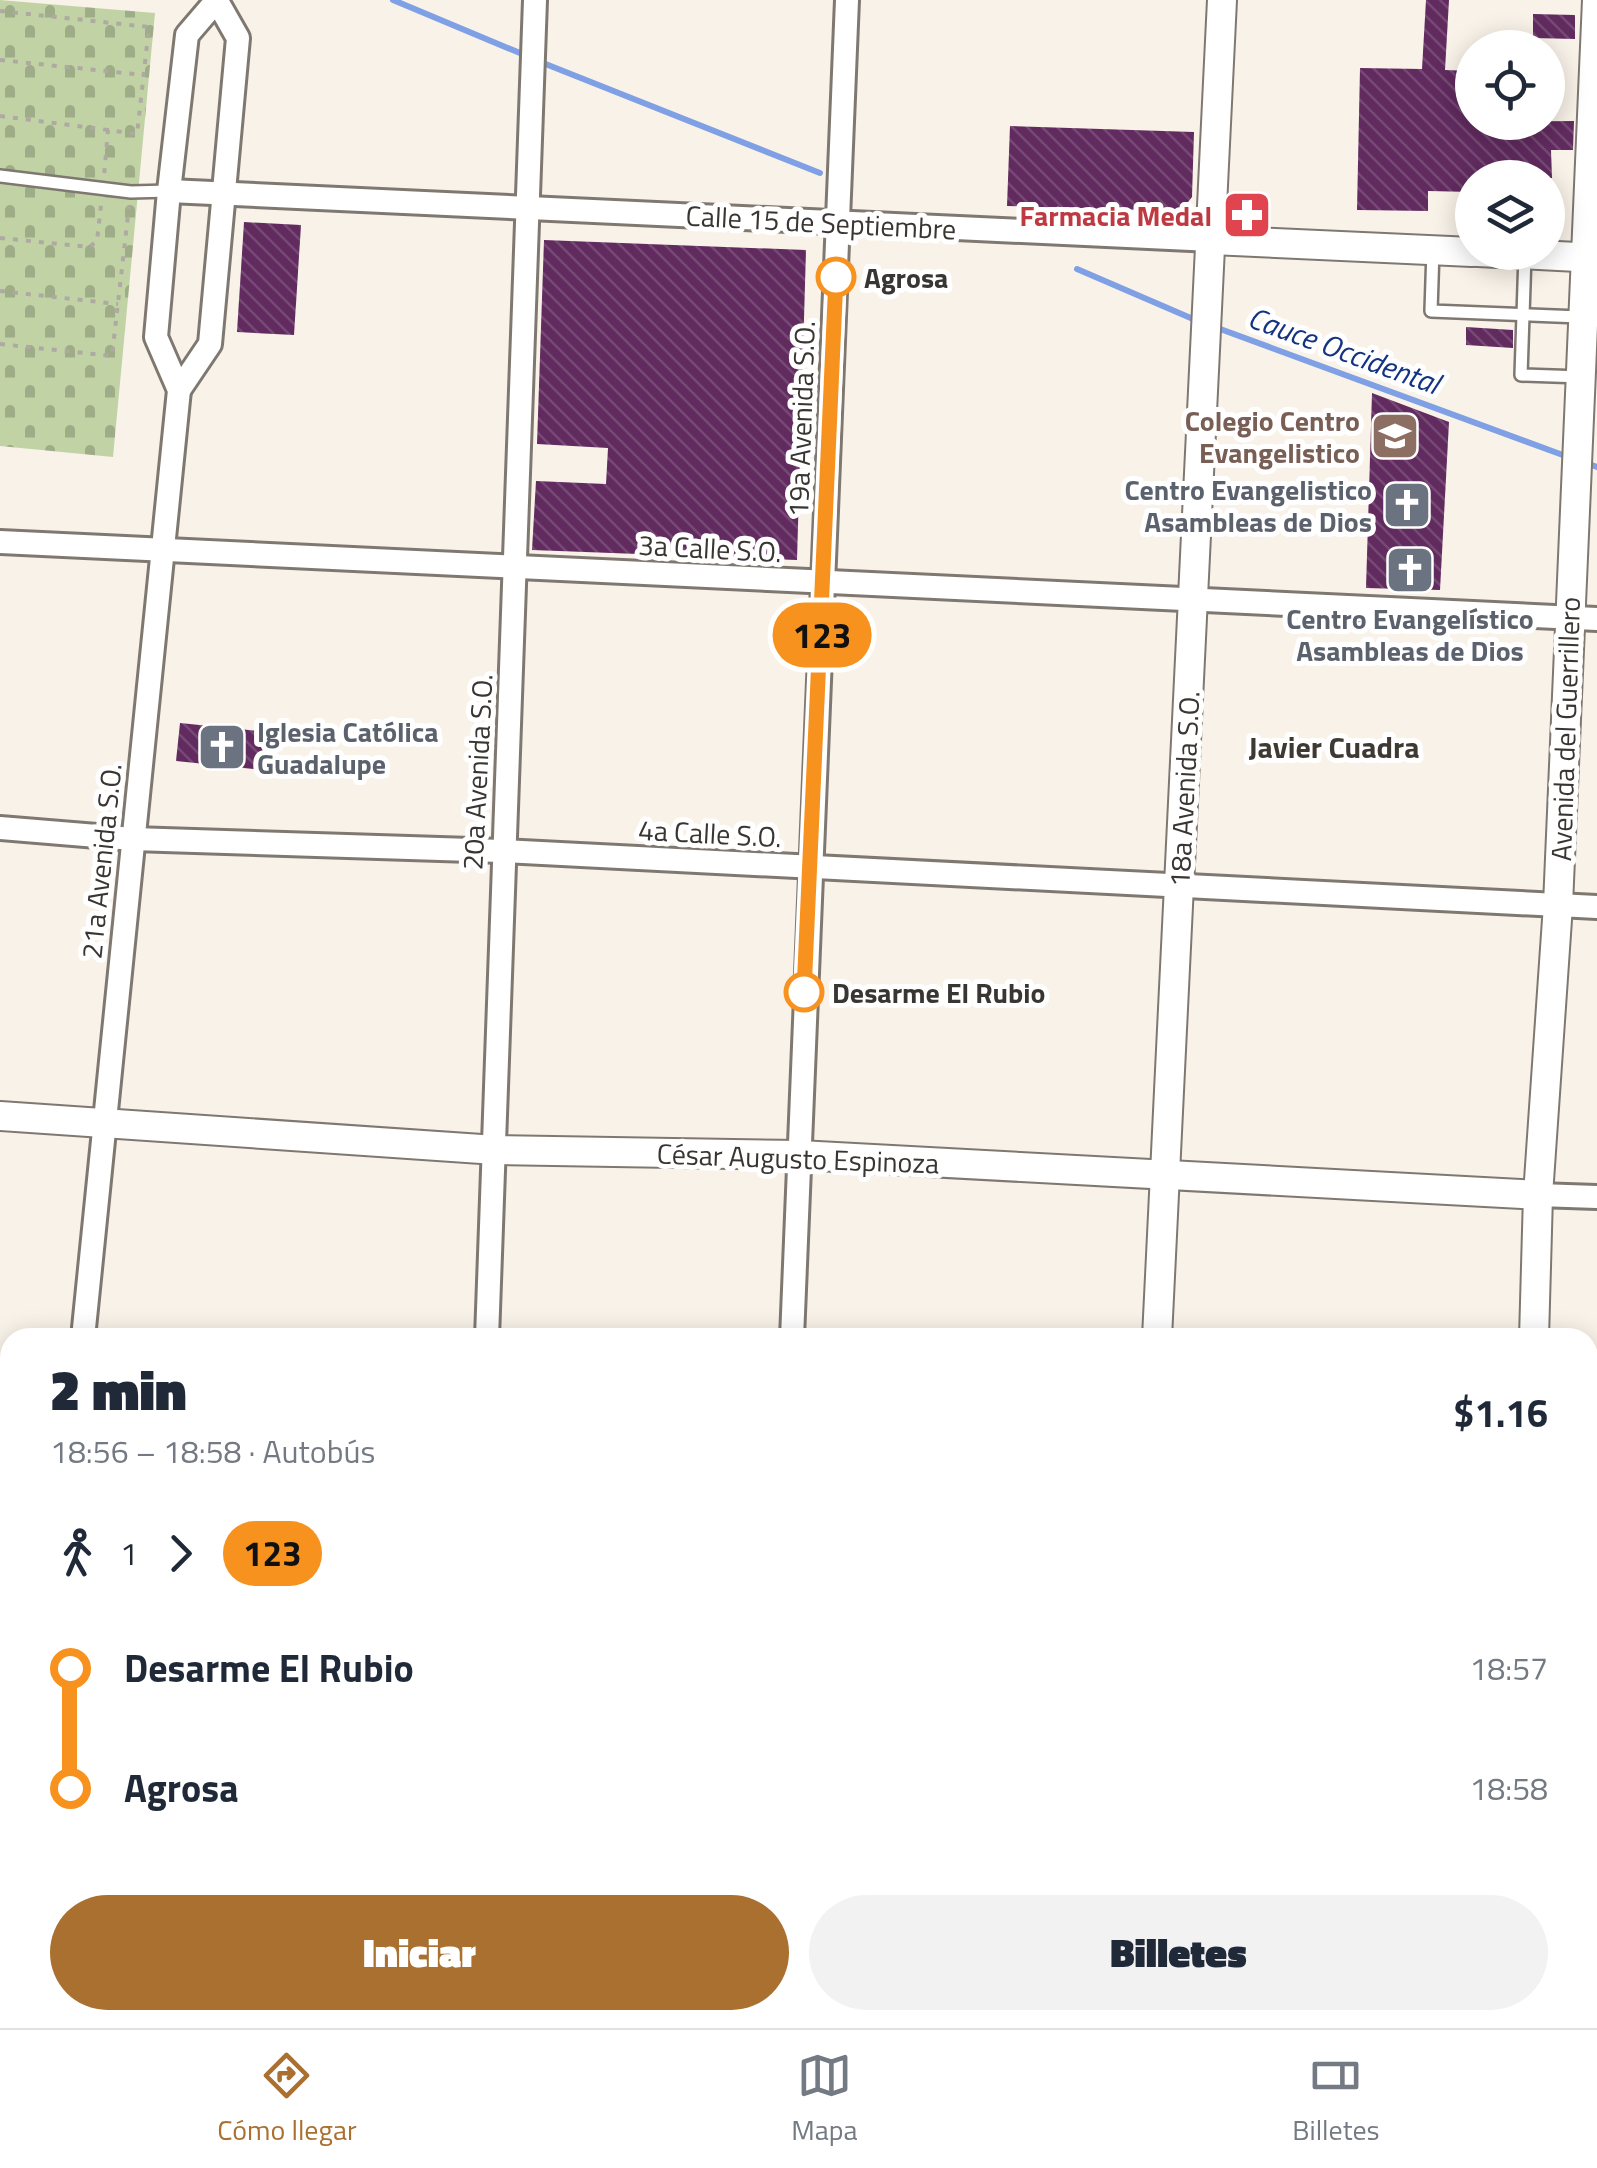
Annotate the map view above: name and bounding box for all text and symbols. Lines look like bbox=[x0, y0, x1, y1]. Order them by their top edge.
map controls bbox=[1455, 30, 1565, 270]
button: locate bbox=[1455, 30, 1565, 140]
button: layers bbox=[1455, 160, 1565, 270]
pharmacy icon: Farmacia Medal bbox=[1221, 189, 1273, 241]
street label: Calle 15 de Septiembre bbox=[685, 193, 957, 251]
place label: Farmacia Medal bbox=[1020, 194, 1212, 237]
place label: Agrosa bbox=[864, 256, 948, 299]
marker: Agrosa bbox=[817, 258, 855, 296]
water label: Cauce Occidental bbox=[1242, 294, 1450, 407]
street label: 19a Avenida S.O. bbox=[776, 320, 826, 518]
place label: Colegio Centro Evangelistico bbox=[1185, 399, 1360, 474]
school or university icon: Colegio Centro Evangelistico bbox=[1369, 410, 1421, 462]
place label: Centro Evangelistico Asambleas de Dios bbox=[1125, 468, 1372, 543]
church icon: Centro Evangelistico Asambleas de Dios bbox=[1381, 479, 1433, 531]
street label: 3a Calle S.O. bbox=[637, 523, 783, 573]
church icon: Centro Evangelístico Asambleas de Dios bbox=[1384, 544, 1436, 596]
street label: Avenida del Guerrillero bbox=[1539, 596, 1591, 862]
place label: Centro Evangelístico Asambleas de Dios bbox=[1286, 597, 1534, 672]
line badge: 123 bbox=[764, 602, 880, 668]
text: 123 bbox=[793, 608, 851, 662]
street label: 20a Avenida S.O. bbox=[450, 673, 504, 871]
street label: 18a Avenida S.O. bbox=[1157, 690, 1211, 888]
place label: Iglesia Católica Guadalupe bbox=[257, 710, 439, 785]
church icon: Iglesia Católica Guadalupe bbox=[196, 721, 248, 773]
district label: Javier Cuadra bbox=[1249, 724, 1419, 770]
street label: 21a Avenida S.O. bbox=[69, 761, 133, 961]
street label: 4a Calle S.O. bbox=[637, 808, 783, 858]
place label: Desarme El Rubio bbox=[832, 971, 1045, 1014]
marker: Desarme El Rubio bbox=[785, 973, 823, 1011]
street label: César Augusto Espinoza bbox=[656, 1132, 940, 1184]
text: 2 min bbox=[50, 1348, 187, 1431]
text: $1.16 bbox=[1453, 1384, 1548, 1442]
text: 18:56 – 18:58 · Autobús bbox=[50, 1427, 375, 1475]
icon: walk bbox=[50, 1526, 105, 1581]
icon: forward bbox=[153, 1526, 208, 1581]
text: 123 bbox=[243, 1526, 302, 1580]
text: 1 bbox=[120, 1529, 138, 1577]
text: Desarme El Rubio bbox=[124, 1639, 414, 1697]
text: 18:57 bbox=[1469, 1644, 1548, 1692]
text: Agrosa bbox=[124, 1759, 239, 1817]
text: 18:58 bbox=[1469, 1764, 1548, 1812]
button: Iniciar bbox=[50, 1895, 789, 2010]
button: Billetes bbox=[809, 1895, 1548, 2010]
tab: Cómo llegar bbox=[217, 2048, 357, 2151]
tab: Mapa bbox=[791, 2048, 858, 2151]
tab: Billetes bbox=[1292, 2048, 1380, 2151]

